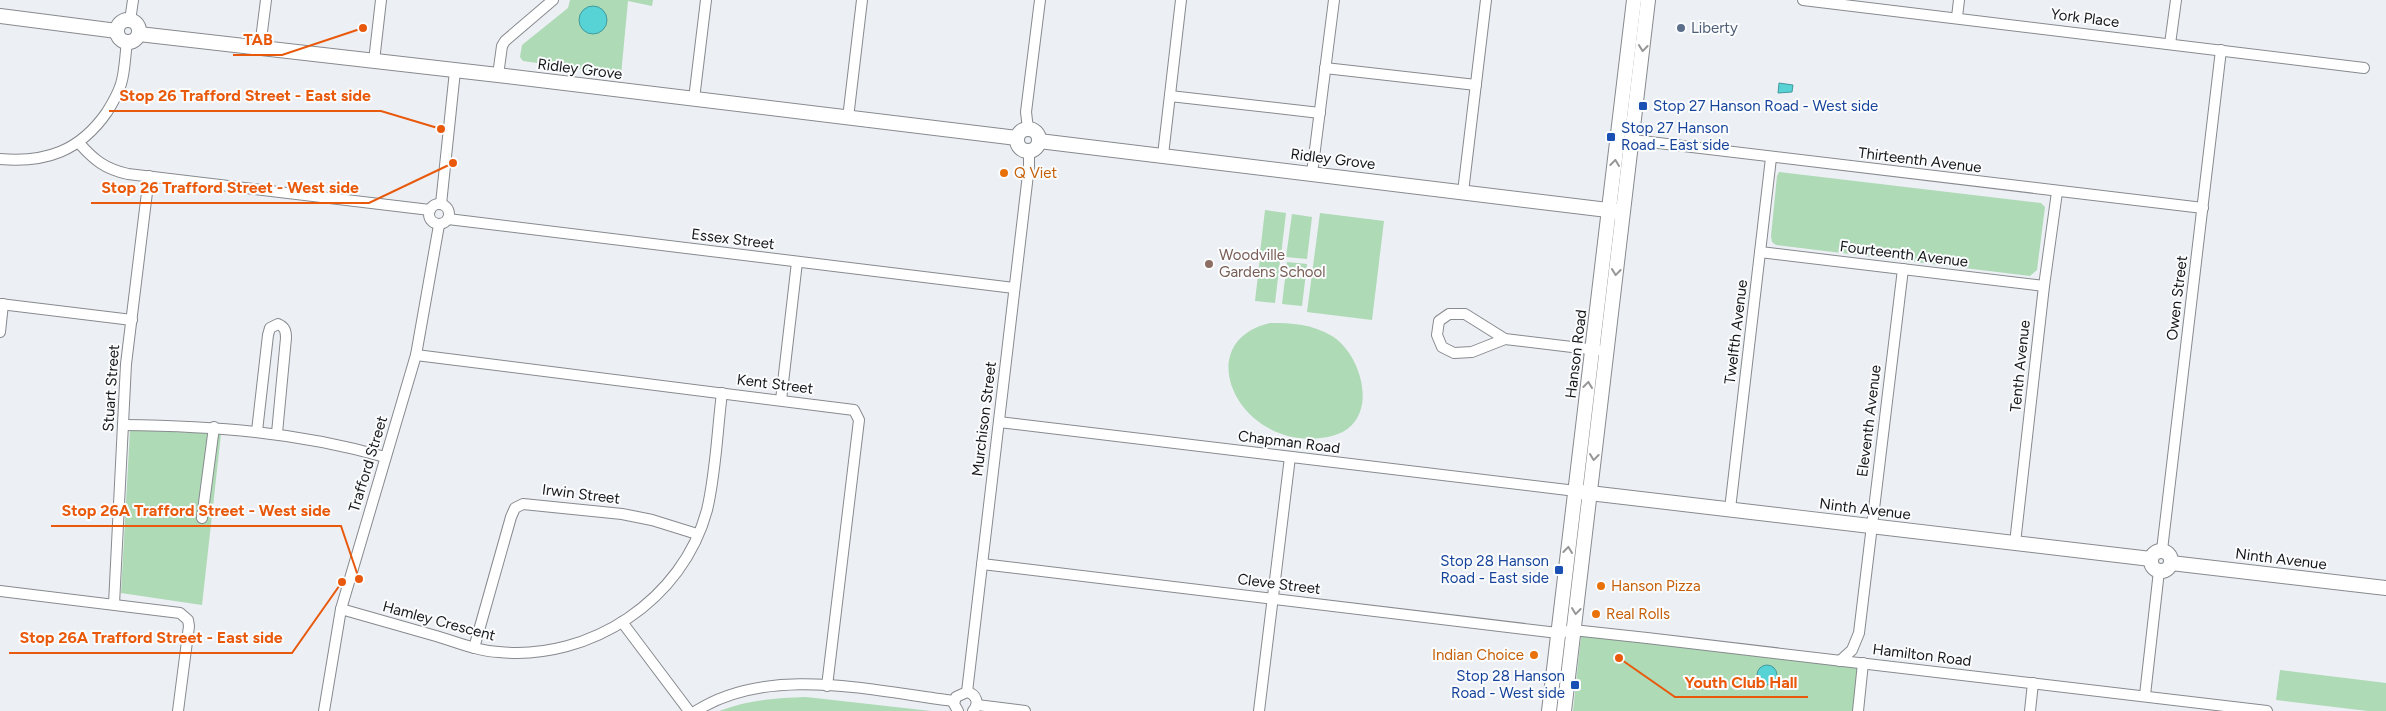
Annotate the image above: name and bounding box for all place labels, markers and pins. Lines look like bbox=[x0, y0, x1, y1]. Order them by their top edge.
place label: Liberty bbox=[1691, 19, 1738, 37]
marker: Liberty bbox=[1675, 22, 1687, 34]
callout: TAB bbox=[233, 24, 282, 55]
callout: Stop 26 Trafford Street - East side bbox=[109, 80, 381, 111]
place label: Stop 27 Hanson Road - West side bbox=[1653, 97, 1878, 115]
marker: Stop 27 Hanson Road - West side bbox=[1637, 100, 1649, 112]
place label: Stop 27 Hanson Road - East side bbox=[1621, 119, 1730, 154]
marker: Stop 27 Hanson Road - East side bbox=[1605, 131, 1617, 143]
place label: Q Viet bbox=[1014, 164, 1057, 182]
marker: Q Viet bbox=[998, 167, 1010, 179]
callout: Stop 26 Trafford Street - West side bbox=[91, 172, 369, 203]
place label: Woodville Gardens School bbox=[1219, 246, 1326, 281]
marker: Woodville Gardens School bbox=[1203, 258, 1215, 270]
callout: Stop 26A Trafford Street - West side bbox=[51, 495, 341, 526]
place label: Stop 28 Hanson Road - East side bbox=[1440, 552, 1549, 587]
marker: Stop 28 Hanson Road - East side bbox=[1553, 564, 1565, 576]
place label: Hanson Pizza bbox=[1611, 577, 1701, 595]
marker: Hanson Pizza bbox=[1595, 580, 1607, 592]
place label: Real Rolls bbox=[1606, 605, 1670, 623]
marker: Real Rolls bbox=[1590, 608, 1602, 620]
callout: Stop 26A Trafford Street - East side bbox=[9, 622, 292, 653]
place label: Indian Choice bbox=[1432, 646, 1524, 664]
marker: Indian Choice bbox=[1528, 649, 1540, 661]
callout: Youth Club Hall bbox=[1675, 666, 1808, 697]
place label: Stop 28 Hanson Road - West side bbox=[1451, 667, 1565, 702]
marker: Stop 28 Hanson Road - West side bbox=[1569, 679, 1581, 691]

